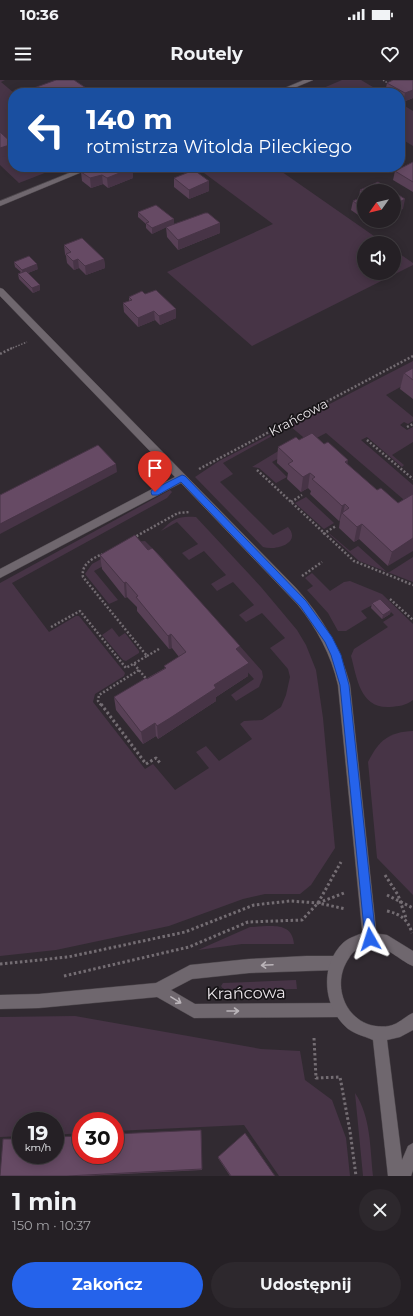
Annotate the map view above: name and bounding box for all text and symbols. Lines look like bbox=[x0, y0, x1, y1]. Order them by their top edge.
text: 10:36 bbox=[20, 5, 58, 24]
icon: menu bbox=[12, 43, 34, 65]
text: Routely bbox=[170, 43, 243, 65]
icon: heart bbox=[379, 43, 401, 65]
text: 140 m bbox=[86, 102, 173, 136]
icon: left bbox=[20, 104, 72, 156]
text: rotmistrza Witolda Pileckiego bbox=[86, 136, 352, 158]
north arrow bbox=[357, 184, 401, 228]
map controls bbox=[357, 184, 401, 280]
button: sound bbox=[357, 236, 401, 280]
street label: Krańcowa bbox=[266, 395, 330, 439]
pin bbox=[138, 451, 172, 492]
icon: arrive bbox=[144, 457, 166, 479]
position arrow bbox=[349, 918, 391, 960]
one-way arrow bbox=[261, 961, 274, 969]
street label: Krańcowa bbox=[206, 983, 286, 1003]
one-way arrow bbox=[170, 997, 182, 1005]
one-way arrow bbox=[226, 1007, 239, 1015]
speed limit sign: 30 bbox=[72, 1112, 124, 1164]
text: 19 bbox=[28, 1121, 48, 1145]
text: km/h bbox=[25, 1141, 51, 1154]
text: 1 min bbox=[12, 1187, 77, 1216]
button: close bbox=[359, 1189, 401, 1231]
text: 150 m · 10:37 bbox=[12, 1217, 91, 1233]
button: Zakończ bbox=[12, 1262, 203, 1308]
button: Udostępnij bbox=[211, 1262, 401, 1308]

